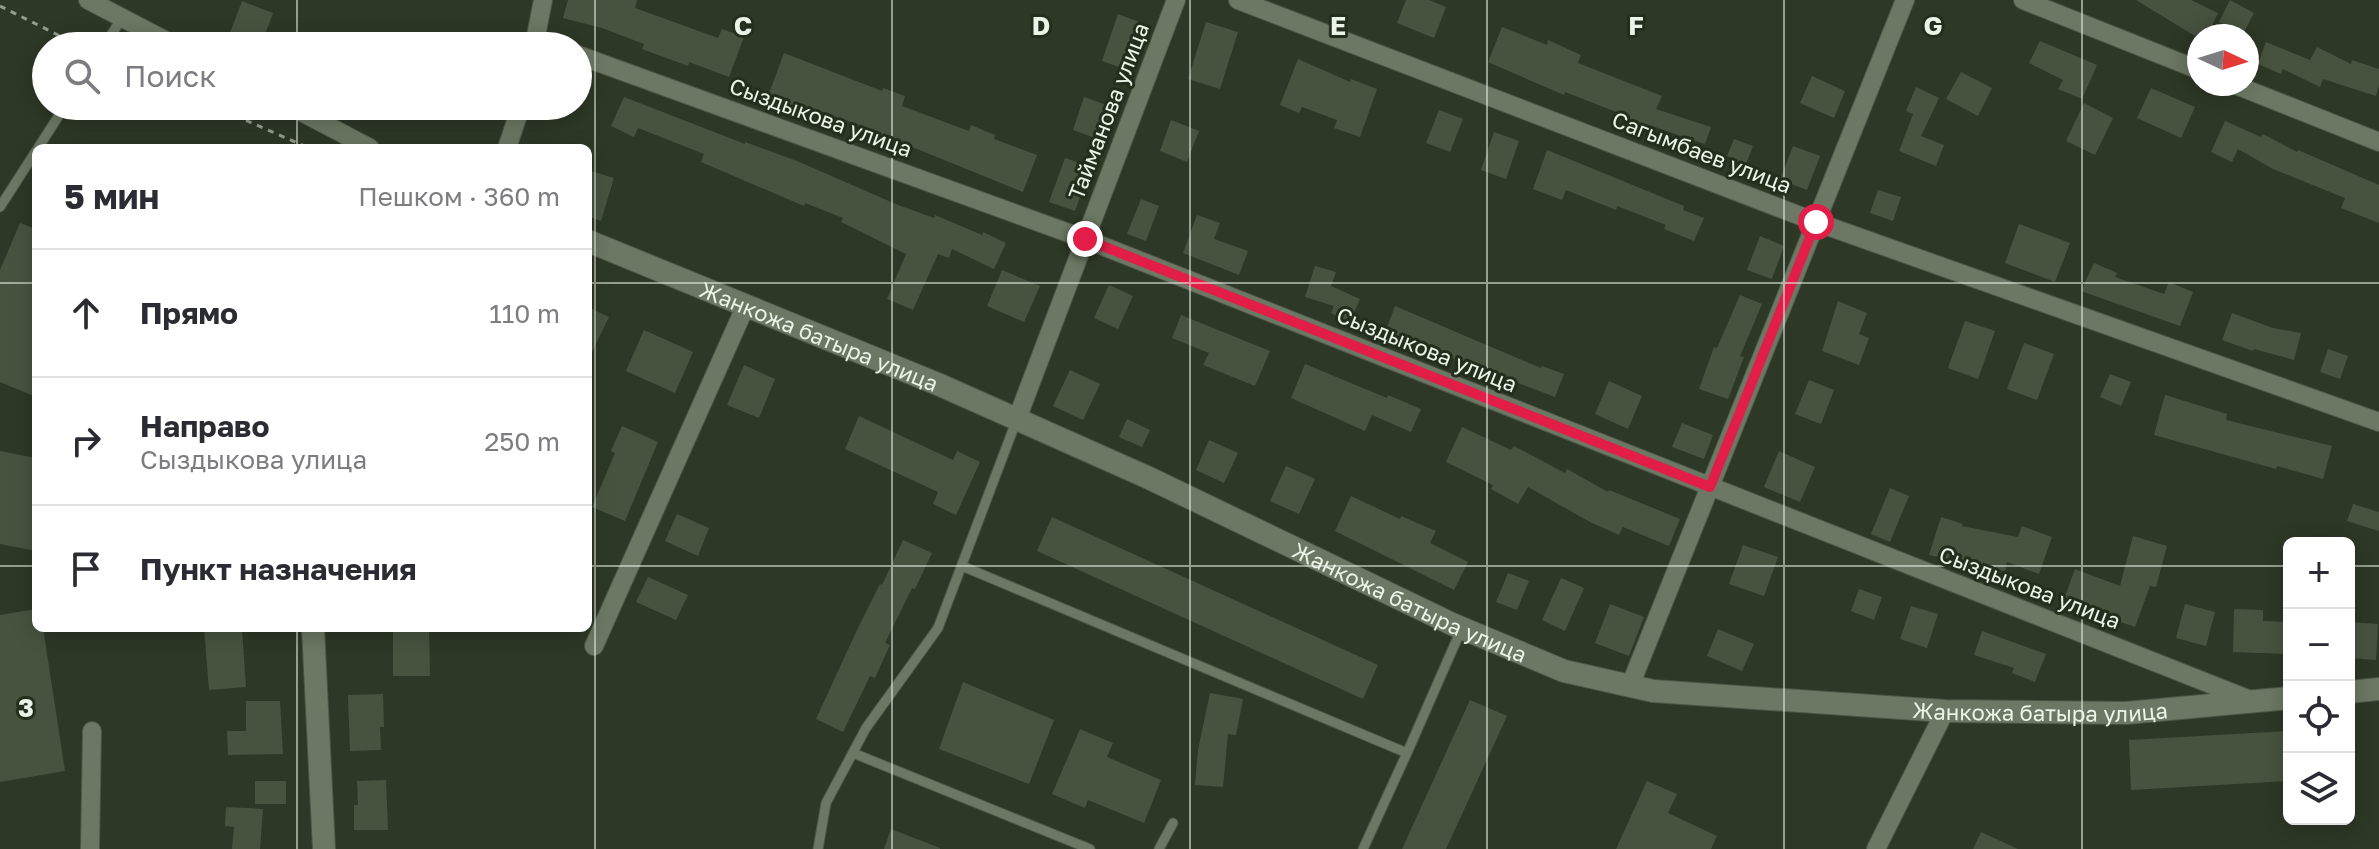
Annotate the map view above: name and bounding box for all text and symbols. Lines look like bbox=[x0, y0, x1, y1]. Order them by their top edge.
text: C bbox=[734, 10, 752, 41]
text: D bbox=[1032, 10, 1050, 41]
text: E bbox=[1330, 10, 1346, 41]
text: F bbox=[1628, 10, 1644, 41]
text: G bbox=[1923, 10, 1943, 41]
street label: Тайманова улица bbox=[1062, 19, 1154, 203]
north arrow bbox=[2187, 24, 2259, 96]
search box bbox=[32, 32, 592, 120]
icon: search bbox=[60, 54, 104, 98]
text: Поиск bbox=[124, 58, 216, 94]
street label: Сыздыкова улица bbox=[726, 71, 916, 163]
street label: Сагымбаев улица bbox=[1608, 105, 1796, 199]
text: 5 мин bbox=[64, 176, 159, 216]
text: Пешком · 360 m bbox=[358, 181, 560, 212]
route start bbox=[1798, 204, 1834, 240]
route end bbox=[1067, 221, 1103, 257]
street label: Жанкожа батыра улица bbox=[696, 275, 943, 396]
icon: ahead bbox=[64, 291, 108, 335]
text: Прямо bbox=[140, 295, 238, 331]
text: 110 m bbox=[489, 298, 560, 329]
street label: Сыздыкова улица bbox=[1333, 300, 1521, 398]
text: Направо bbox=[140, 408, 269, 444]
icon: right bbox=[64, 419, 108, 463]
text: 250 m bbox=[484, 426, 560, 457]
text: Сыздыкова улица bbox=[140, 444, 367, 475]
street label: Жанкожа батыра улица bbox=[1288, 536, 1531, 667]
map controls bbox=[2283, 537, 2355, 825]
button: + bbox=[2283, 537, 2355, 609]
street label: Сыздыкова улица bbox=[1935, 540, 2125, 634]
icon: arrive bbox=[64, 547, 108, 591]
text: Пункт назначения bbox=[140, 551, 417, 587]
button: − bbox=[2283, 609, 2355, 681]
button: locate bbox=[2283, 681, 2355, 753]
text: 3 bbox=[18, 692, 34, 723]
street label: Жанкожа батыра улица bbox=[1912, 695, 2169, 727]
button: layers bbox=[2283, 753, 2355, 825]

